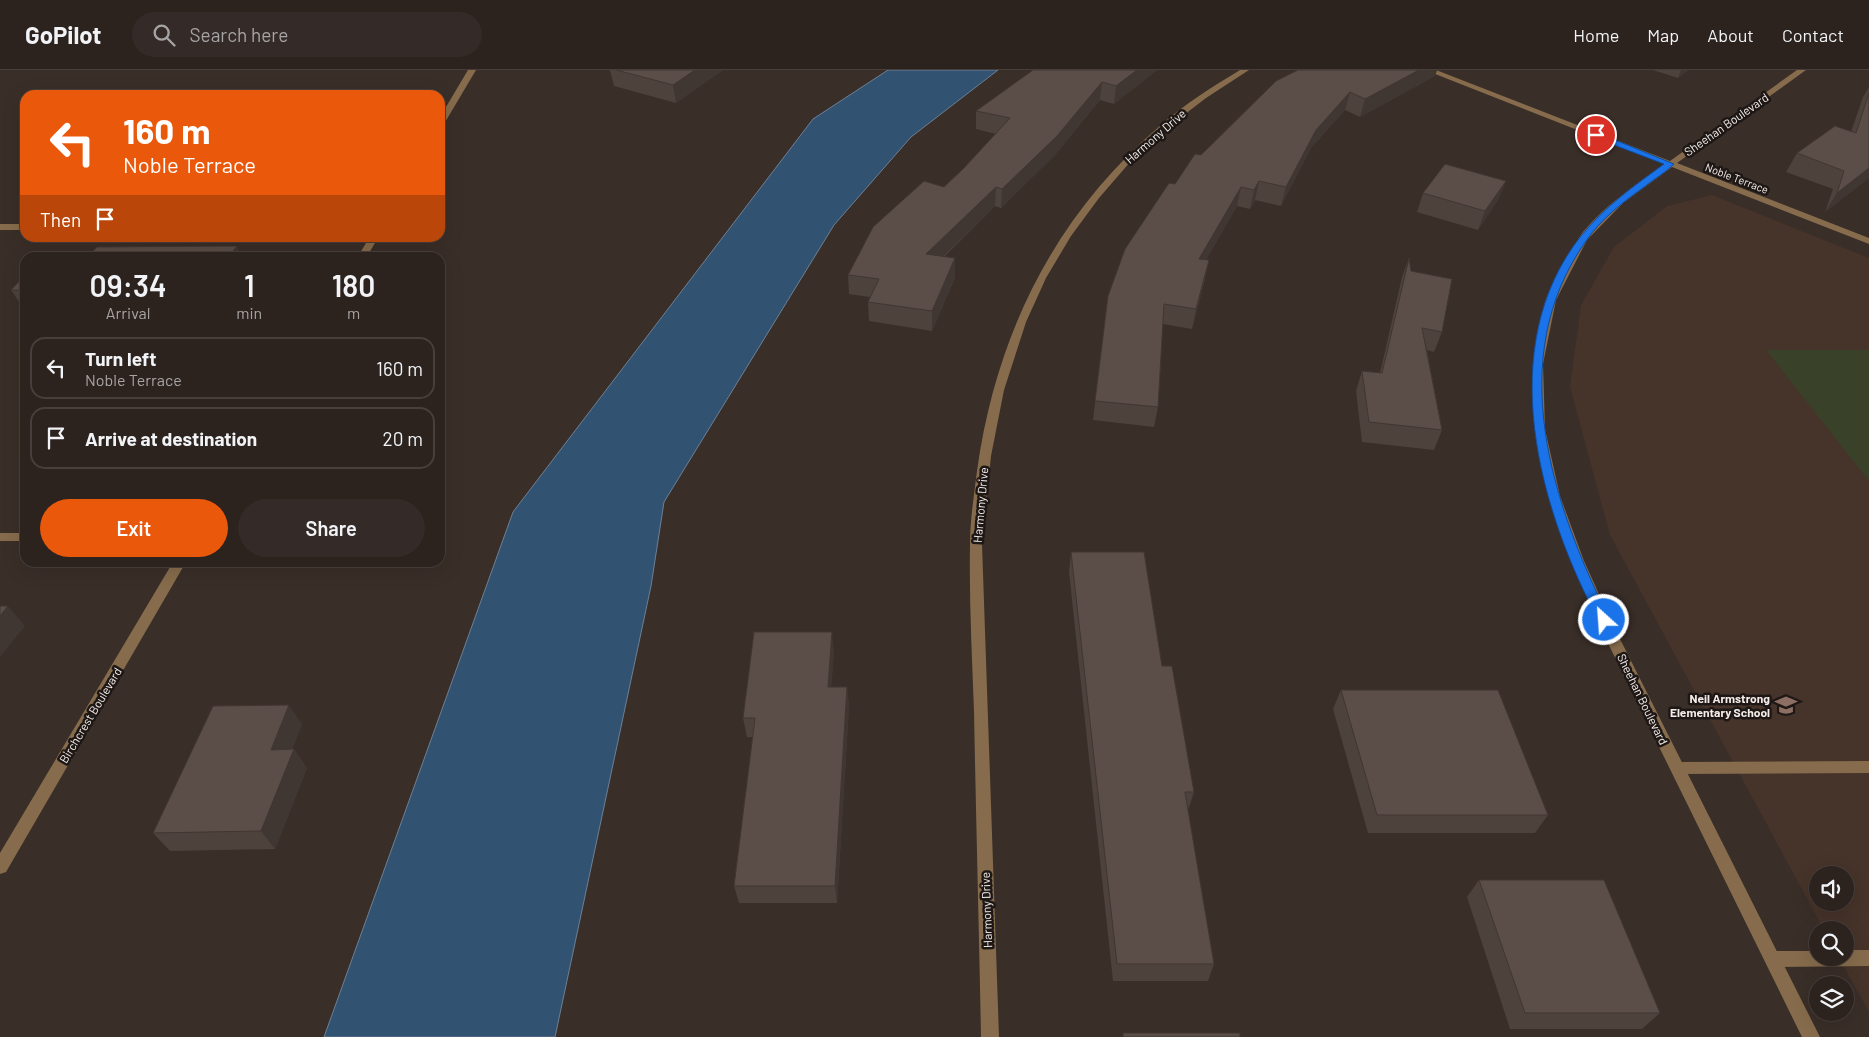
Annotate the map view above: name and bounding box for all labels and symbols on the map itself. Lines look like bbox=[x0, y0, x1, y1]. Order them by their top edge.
street label: Sheehan Boulevard bbox=[1681, 90, 1771, 158]
street label: Harmony Drive bbox=[1122, 106, 1188, 166]
pin bbox=[1575, 114, 1617, 156]
street label: Noble Terrace bbox=[1704, 160, 1771, 196]
street label: Harmony Drive bbox=[970, 467, 990, 543]
position arrow bbox=[1577, 593, 1629, 645]
street label: Sheehan Boulevard bbox=[1615, 651, 1671, 747]
street label: Birchcrest Boulevard bbox=[56, 665, 124, 765]
place label: Neil Armstrong Elementary School bbox=[1670, 691, 1770, 719]
school or university icon: Neil Armstrong Elementary School bbox=[1773, 692, 1799, 718]
street label: Harmony Drive bbox=[978, 872, 994, 948]

